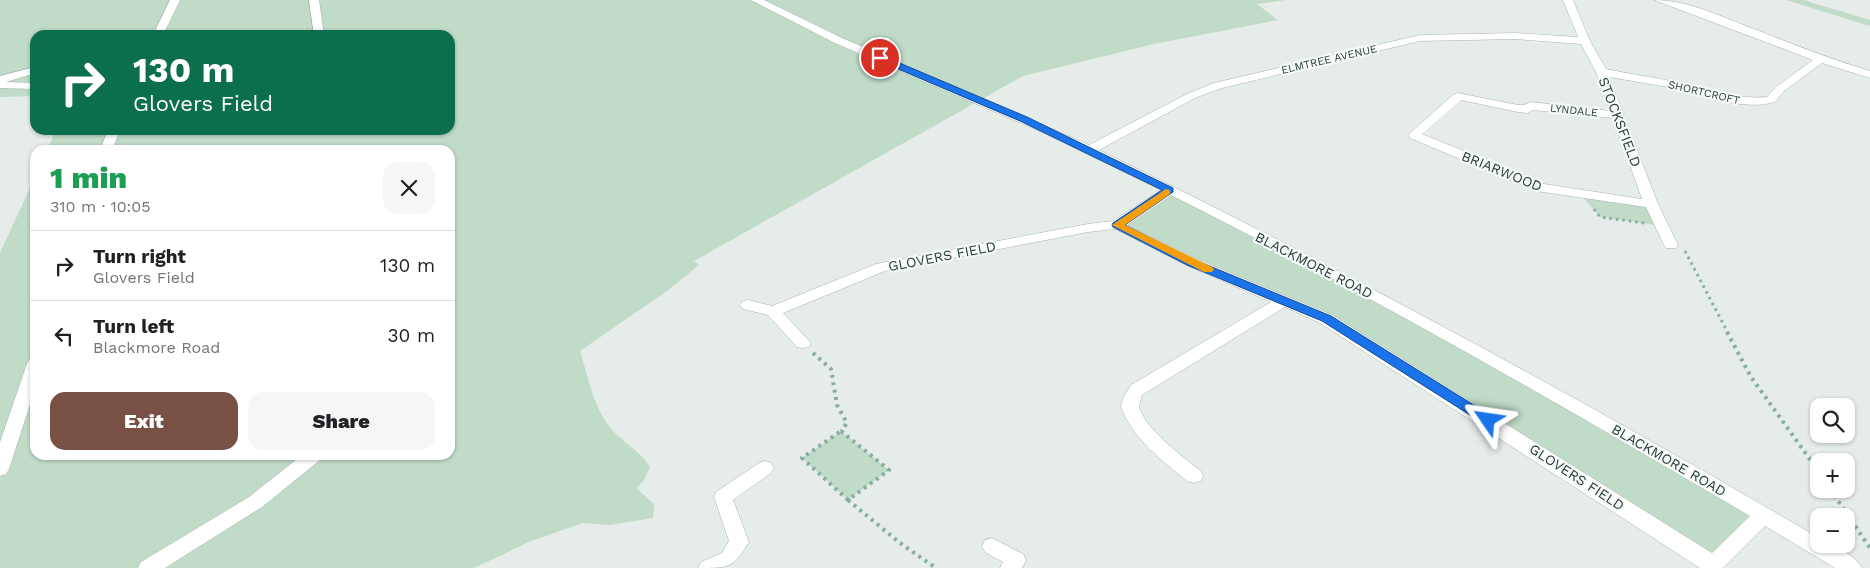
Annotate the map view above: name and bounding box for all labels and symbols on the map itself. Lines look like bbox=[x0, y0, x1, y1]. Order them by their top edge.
pin bbox=[859, 37, 901, 79]
street label: ELMTREE AVENUE bbox=[1280, 42, 1378, 77]
street label: STOCKSFIELD bbox=[1596, 75, 1644, 169]
street label: SHORTCROFT bbox=[1667, 78, 1741, 107]
street label: LYNDALE bbox=[1549, 102, 1599, 119]
street label: BRIARWOOD bbox=[1459, 148, 1545, 194]
street label: BLACKMORE ROAD bbox=[1253, 228, 1375, 302]
street label: GLOVERS FIELD bbox=[887, 238, 997, 274]
position arrow bbox=[1461, 393, 1513, 445]
street label: BLACKMORE ROAD bbox=[1609, 421, 1729, 499]
street label: GLOVERS FIELD bbox=[1527, 440, 1627, 514]

